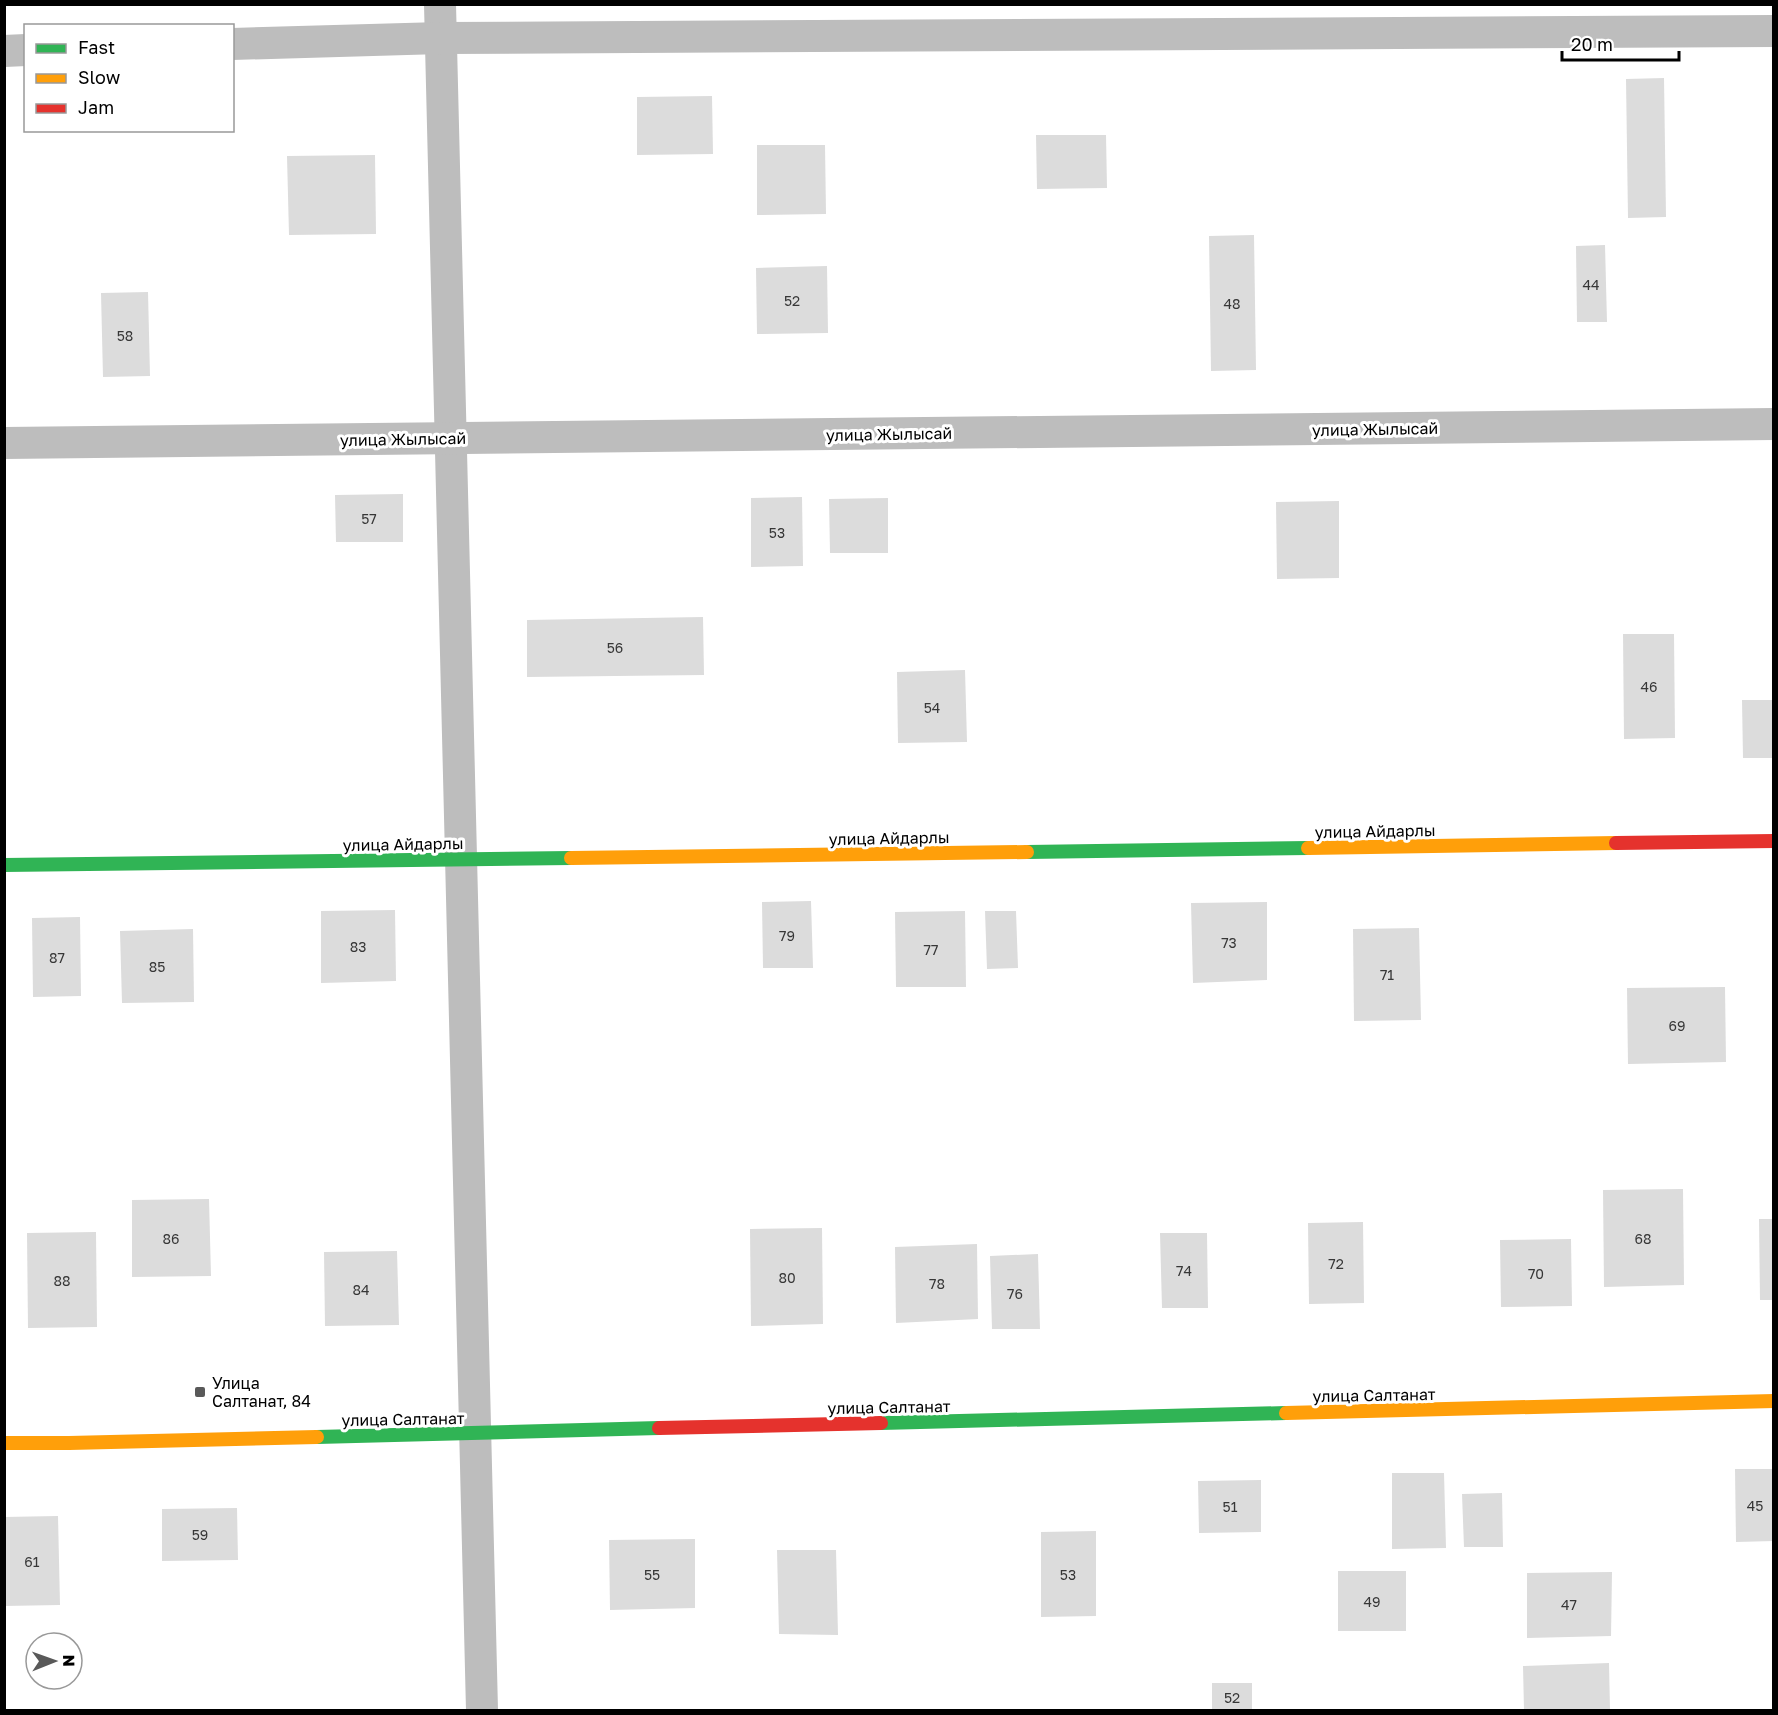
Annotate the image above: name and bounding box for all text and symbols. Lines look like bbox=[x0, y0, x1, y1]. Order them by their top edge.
legend bbox=[24, 24, 234, 132]
scale bar bbox=[1562, 24, 1679, 62]
text: 20 m bbox=[1571, 33, 1613, 55]
text: Fast bbox=[78, 36, 115, 58]
text: Slow bbox=[78, 66, 121, 88]
text: Jam bbox=[78, 96, 114, 118]
house number: 44 bbox=[1582, 276, 1600, 293]
house number: 52 bbox=[784, 292, 800, 309]
house number: 48 bbox=[1223, 295, 1241, 312]
house number: 58 bbox=[117, 327, 133, 344]
street label: улица Жылысай bbox=[1312, 418, 1438, 440]
street label: улица Жылысай bbox=[826, 423, 952, 445]
street label: улица Жылысай bbox=[340, 428, 466, 450]
house number: 57 bbox=[361, 510, 377, 527]
house number: 53 bbox=[769, 524, 785, 541]
house number: 56 bbox=[607, 639, 623, 656]
house number: 46 bbox=[1640, 678, 1658, 695]
house number: 54 bbox=[924, 699, 940, 716]
street label: улица Айдарлы bbox=[1314, 820, 1436, 842]
street label: улица Айдарлы bbox=[828, 827, 950, 849]
street label: улица Айдарлы bbox=[342, 833, 464, 855]
house number: 79 bbox=[779, 927, 795, 944]
house number: 73 bbox=[1221, 934, 1237, 951]
house number: 83 bbox=[350, 938, 366, 955]
house number: 77 bbox=[924, 941, 938, 958]
house number: 87 bbox=[49, 949, 65, 966]
house number: 85 bbox=[149, 958, 165, 975]
house number: 71 bbox=[1380, 966, 1394, 983]
house number: 69 bbox=[1669, 1017, 1685, 1034]
house number: 86 bbox=[162, 1230, 180, 1247]
house number: 68 bbox=[1634, 1230, 1652, 1247]
house number: 72 bbox=[1328, 1255, 1344, 1272]
house number: 74 bbox=[1176, 1262, 1192, 1279]
house number: 70 bbox=[1528, 1265, 1544, 1282]
house number: 80 bbox=[778, 1269, 796, 1286]
house number: 88 bbox=[53, 1272, 71, 1289]
house number: 78 bbox=[929, 1275, 945, 1292]
house number: 84 bbox=[352, 1281, 370, 1298]
house number: 76 bbox=[1007, 1285, 1023, 1302]
place label: Улица Салтанат, 84 bbox=[212, 1373, 311, 1411]
street label: улица Салтанат bbox=[1312, 1384, 1436, 1406]
marker: Улица Салтанат, 84 bbox=[193, 1385, 207, 1399]
street label: улица Салтанат bbox=[827, 1396, 951, 1418]
street label: улица Салтанат bbox=[341, 1408, 465, 1430]
house number: 45 bbox=[1747, 1497, 1763, 1514]
house number: 51 bbox=[1223, 1498, 1238, 1515]
house number: 59 bbox=[192, 1526, 208, 1543]
house number: 61 bbox=[24, 1553, 40, 1570]
house number: 55 bbox=[644, 1566, 660, 1583]
house number: 53 bbox=[1060, 1566, 1076, 1583]
house number: 49 bbox=[1363, 1593, 1381, 1610]
house number: 47 bbox=[1561, 1596, 1577, 1613]
north arrow bbox=[24, 1631, 84, 1691]
text: N bbox=[59, 1654, 79, 1667]
house number: 52 bbox=[1224, 1689, 1240, 1706]

